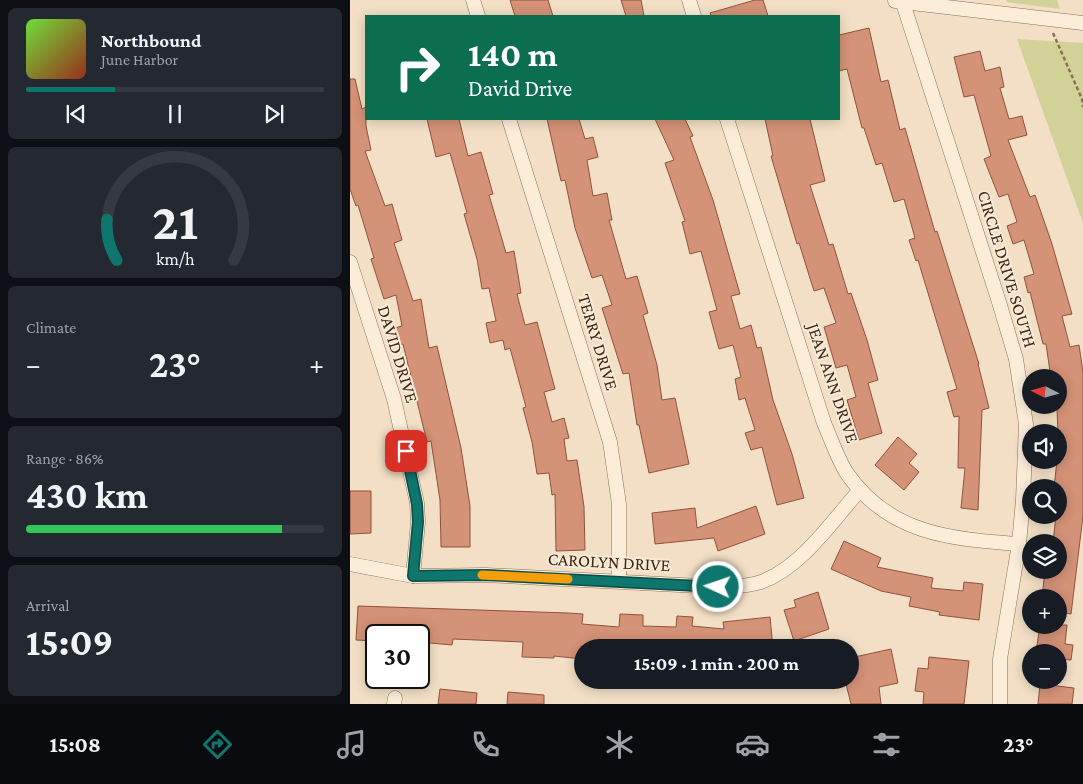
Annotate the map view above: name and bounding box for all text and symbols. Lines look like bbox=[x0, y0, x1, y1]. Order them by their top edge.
text: Northbound bbox=[101, 30, 201, 51]
icon: right bbox=[385, 35, 450, 100]
text: 140 m bbox=[468, 35, 558, 74]
text: June Harbor bbox=[101, 51, 178, 68]
text: David Drive bbox=[468, 76, 572, 101]
icon: previous bbox=[62, 100, 90, 128]
icon: pause bbox=[161, 100, 189, 128]
icon: next bbox=[260, 100, 288, 128]
street label: CIRCLE DRIVE SOUTH bbox=[974, 188, 1040, 350]
text: 21 bbox=[152, 192, 198, 250]
text: km/h bbox=[156, 249, 195, 269]
street label: TERRY DRIVE bbox=[574, 292, 622, 393]
street label: DAVID DRIVE bbox=[374, 303, 422, 405]
text: Climate bbox=[26, 319, 76, 336]
street label: JEAN ANN DRIVE bbox=[802, 319, 863, 446]
text: 23° bbox=[149, 343, 201, 385]
text: − bbox=[26, 349, 41, 380]
text: + bbox=[309, 349, 324, 380]
north arrow bbox=[1022, 369, 1068, 414]
map controls bbox=[1022, 369, 1067, 689]
button: sound bbox=[1022, 424, 1067, 469]
pin bbox=[385, 430, 427, 472]
icon: arrive bbox=[392, 437, 420, 465]
text: Range · 86% bbox=[26, 450, 103, 467]
text: 430 km bbox=[26, 474, 148, 516]
button: search bbox=[1022, 479, 1067, 524]
button: layers bbox=[1022, 534, 1067, 579]
street label: CAROLYN DRIVE bbox=[547, 549, 671, 575]
position arrow bbox=[691, 560, 743, 612]
button: + bbox=[1022, 589, 1067, 634]
text: Arrival bbox=[26, 597, 70, 614]
text: 15:09 bbox=[26, 621, 113, 663]
speed limit sign: 30 bbox=[365, 624, 430, 689]
button: − bbox=[1022, 644, 1067, 689]
text: 15:09 · 1 min · 200 m bbox=[634, 653, 799, 674]
icon: directions bbox=[200, 727, 235, 762]
icon: music bbox=[334, 727, 369, 762]
icon: phone bbox=[468, 727, 503, 762]
icon: climate bbox=[602, 727, 637, 762]
icon: car bbox=[735, 727, 770, 762]
icon: filters bbox=[869, 727, 904, 762]
text: 15:08 bbox=[49, 732, 101, 757]
text: 23° bbox=[1003, 732, 1033, 757]

